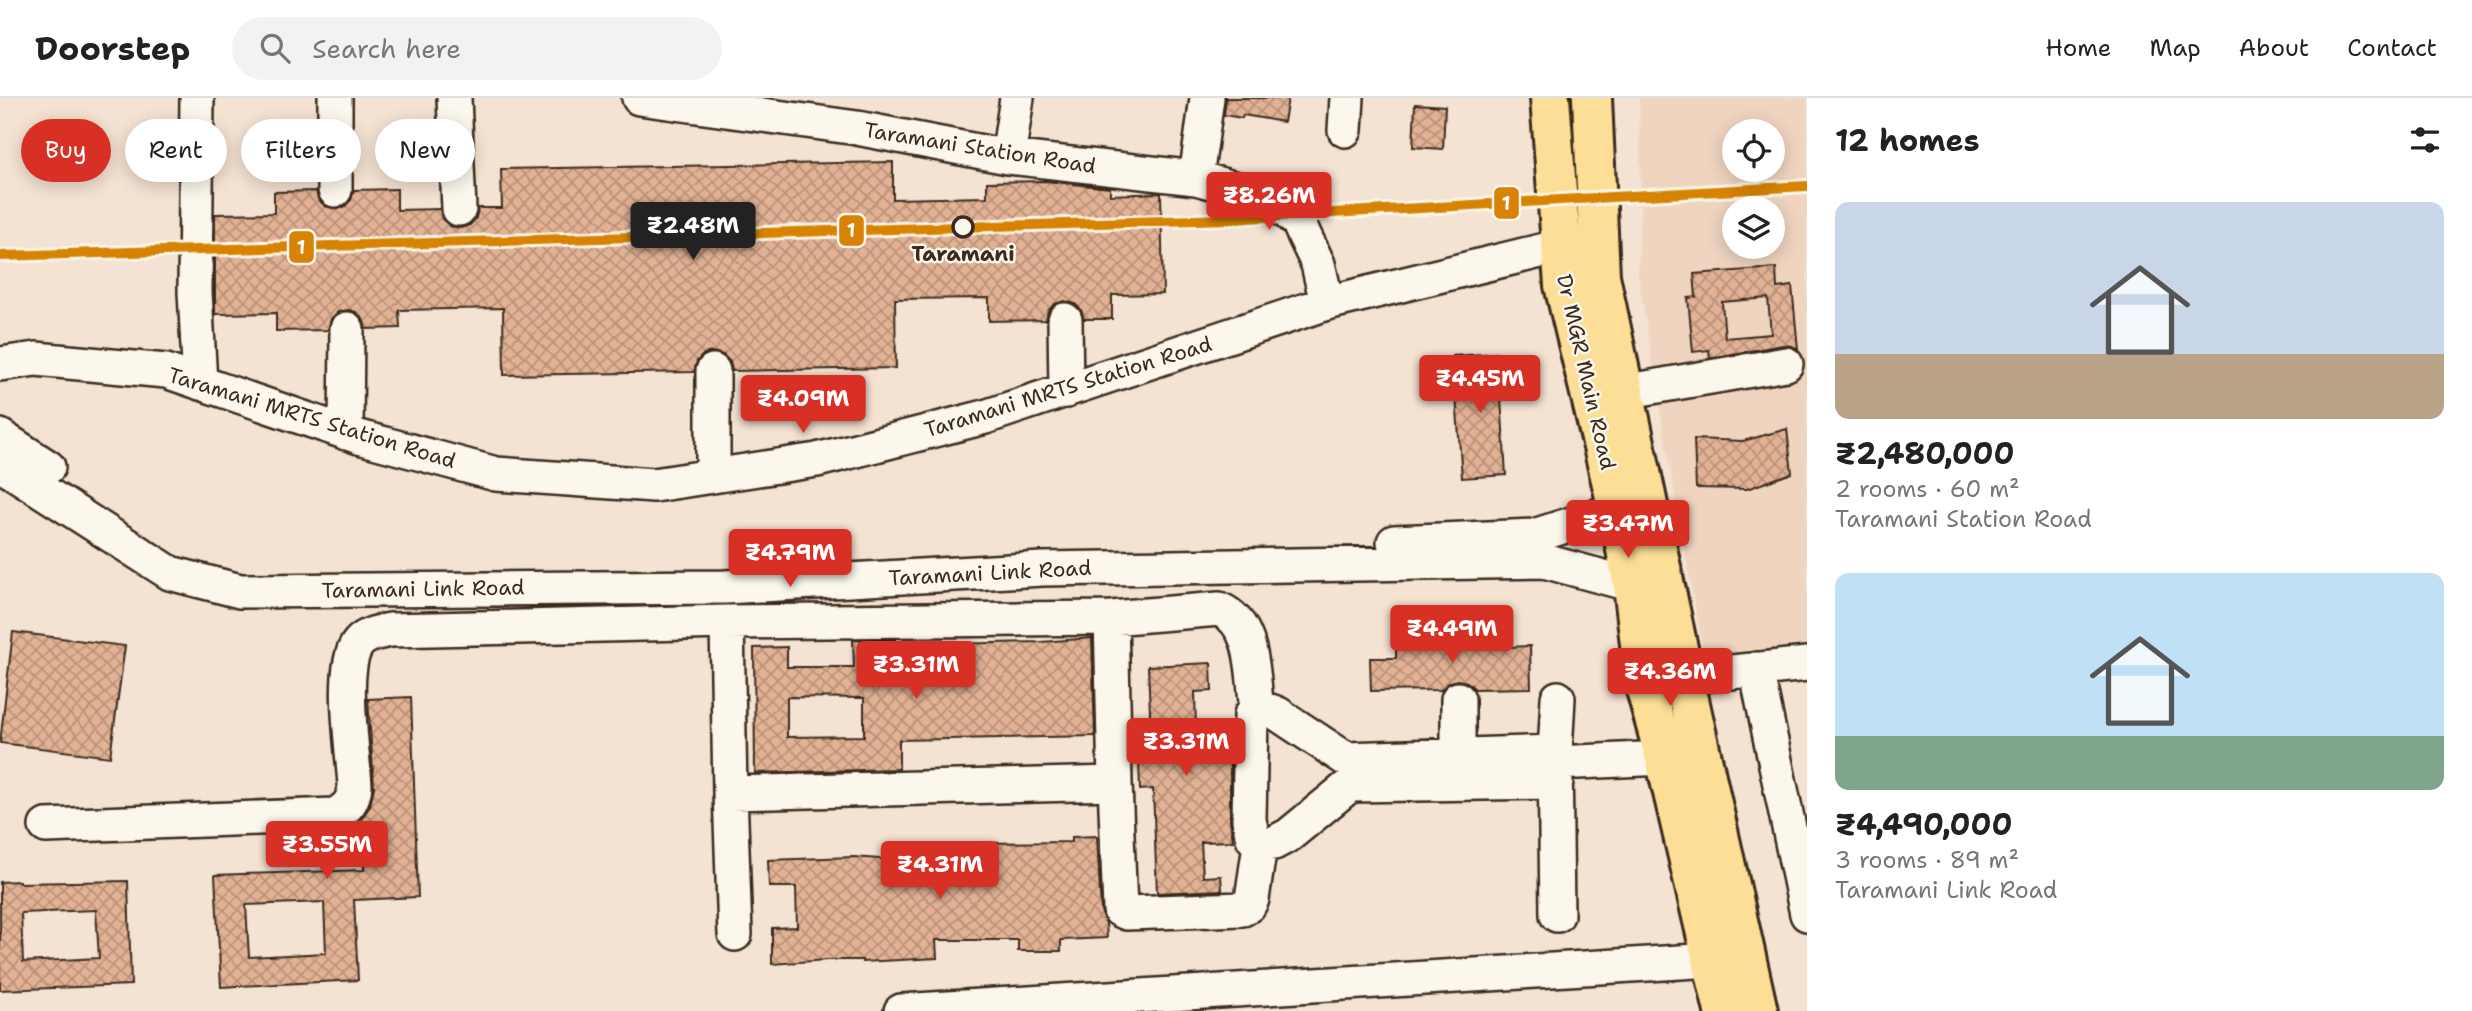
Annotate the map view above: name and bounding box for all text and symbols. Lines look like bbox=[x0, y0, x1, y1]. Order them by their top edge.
search box bbox=[232, 17, 722, 80]
text: Doorstep bbox=[35, 26, 190, 71]
icon: search bbox=[256, 29, 294, 67]
text: Search here bbox=[312, 31, 461, 66]
text: Home bbox=[2045, 32, 2111, 64]
text: Map bbox=[2149, 32, 2201, 64]
text: About bbox=[2239, 32, 2309, 64]
text: Contact bbox=[2347, 32, 2437, 64]
street label: Taramani Station Road bbox=[862, 116, 1098, 180]
chip: Buy bbox=[21, 119, 111, 182]
chip: Rent bbox=[125, 119, 227, 182]
chip: Filters bbox=[241, 119, 361, 182]
chip: New bbox=[375, 119, 475, 182]
map controls bbox=[1722, 119, 1785, 259]
button: locate bbox=[1722, 119, 1785, 182]
text: 12 homes bbox=[1835, 120, 1979, 161]
icon: filters bbox=[2406, 121, 2444, 159]
pin: ₹8.26M bbox=[1212, 172, 1326, 232]
text: ₹8.26M bbox=[1222, 180, 1316, 210]
line badge: 1 bbox=[1493, 186, 1520, 220]
text: 1 bbox=[1502, 191, 1510, 216]
button: layers bbox=[1722, 196, 1785, 259]
pin: ₹2.48M bbox=[636, 202, 750, 262]
text: ₹2.48M bbox=[647, 210, 739, 240]
line badge: 1 bbox=[838, 214, 865, 247]
marker: Taramani bbox=[952, 216, 974, 238]
text: 1 bbox=[847, 218, 855, 243]
line badge: 1 bbox=[288, 230, 315, 264]
text: 1 bbox=[297, 235, 305, 260]
place label: Taramani bbox=[911, 240, 1015, 268]
icon: home bbox=[2077, 247, 2203, 373]
street label: Dr MGR Main Road bbox=[1550, 271, 1622, 473]
street label: Taramani MRTS Station Road bbox=[921, 330, 1215, 444]
pin: ₹4.45M bbox=[1423, 356, 1537, 415]
street label: Taramani MRTS Station Road bbox=[165, 361, 459, 475]
text: ₹4.45M bbox=[1435, 363, 1525, 393]
pin: ₹4.09M bbox=[746, 376, 860, 435]
text: ₹4.09M bbox=[757, 383, 849, 413]
text: ₹2,480,000 bbox=[1835, 433, 2015, 474]
text: 2 rooms · 60 m² bbox=[1835, 474, 2020, 504]
pin: ₹3.47M bbox=[1571, 500, 1685, 560]
text: Taramani Station Road bbox=[1835, 504, 2092, 534]
text: ₹3.47M bbox=[1582, 508, 1674, 538]
pin: ₹4.79M bbox=[733, 530, 847, 589]
text: ₹4.79M bbox=[745, 537, 835, 567]
street label: Taramani Link Road bbox=[888, 554, 1092, 592]
street label: Taramani Link Road bbox=[321, 573, 525, 605]
pin: ₹4.49M bbox=[1395, 606, 1509, 665]
text: ₹4.49M bbox=[1406, 613, 1498, 643]
icon: home bbox=[2077, 618, 2203, 744]
pin: ₹3.31M bbox=[859, 642, 973, 701]
pin: ₹4.36M bbox=[1613, 648, 1727, 708]
text: ₹3.31M bbox=[873, 649, 959, 679]
text: ₹4.36M bbox=[1624, 656, 1716, 686]
pin: ₹3.31M bbox=[1129, 718, 1243, 778]
text: ₹3.31M bbox=[1143, 726, 1229, 756]
text: ₹4,490,000 bbox=[1835, 804, 2012, 845]
pin: ₹3.55M bbox=[270, 822, 384, 881]
text: ₹3.55M bbox=[282, 829, 372, 859]
pin: ₹4.31M bbox=[883, 842, 997, 901]
text: 3 rooms · 89 m² bbox=[1835, 845, 2019, 875]
text: ₹4.31M bbox=[897, 849, 983, 879]
text: Taramani Link Road bbox=[1835, 875, 2057, 905]

